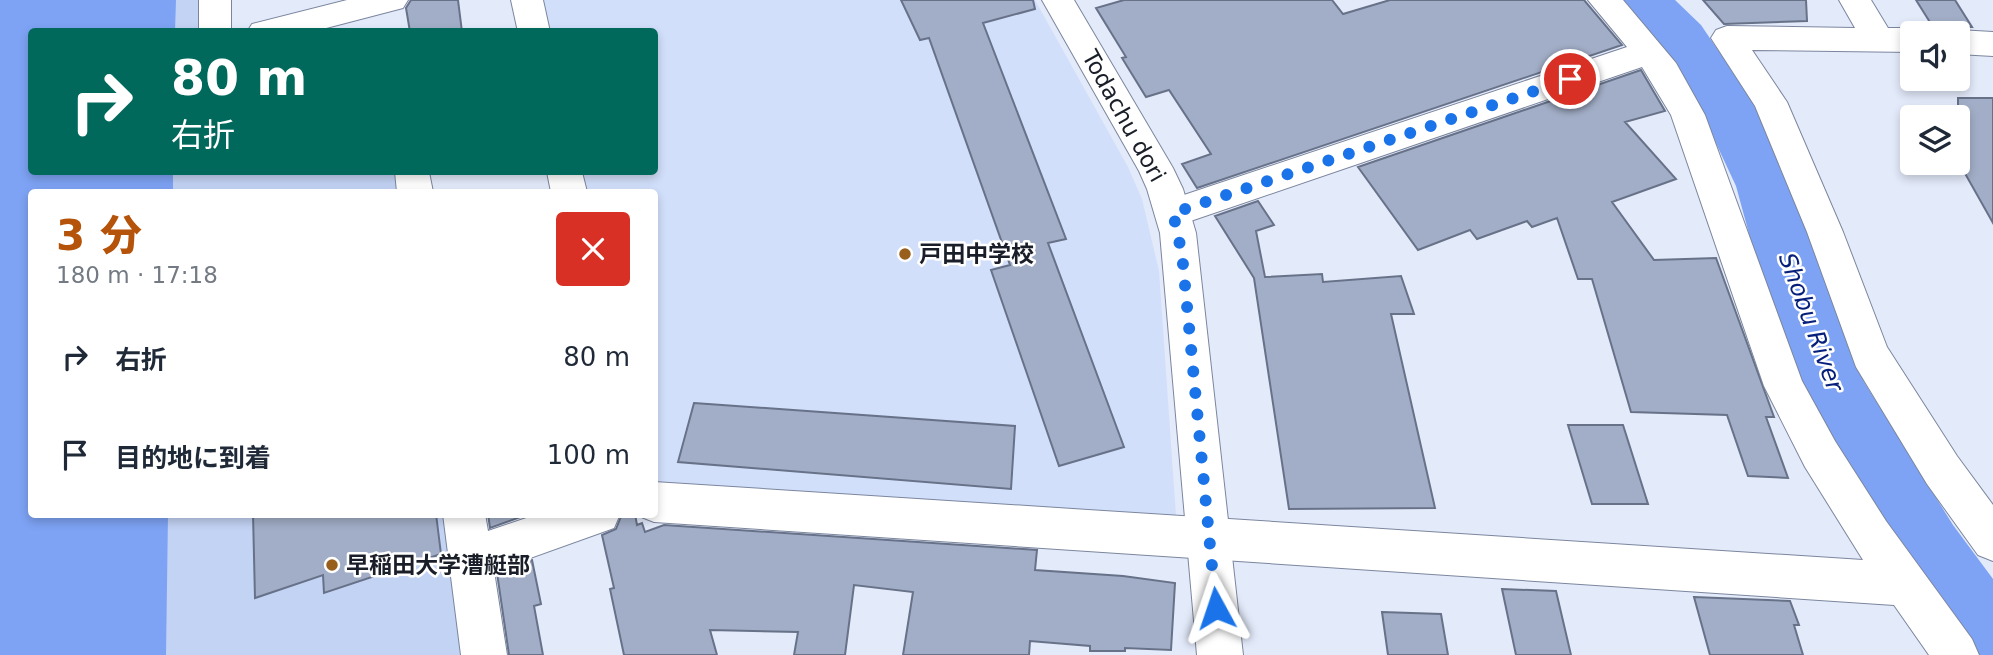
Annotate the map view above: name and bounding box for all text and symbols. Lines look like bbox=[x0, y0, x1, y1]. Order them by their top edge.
map controls bbox=[1900, 21, 1970, 175]
button: sound bbox=[1900, 21, 1970, 91]
street label: Todachu dori bbox=[1077, 45, 1171, 186]
pin bbox=[1540, 49, 1600, 109]
text: 80 m bbox=[171, 50, 307, 107]
icon: right bbox=[56, 56, 147, 147]
icon: arrive bbox=[1551, 60, 1589, 98]
button: layers bbox=[1900, 105, 1970, 175]
text: 右折 bbox=[171, 116, 235, 154]
text: 3 分 bbox=[56, 211, 142, 260]
button: close bbox=[556, 212, 630, 286]
place label: 戸田中学校 bbox=[919, 241, 1034, 267]
marker: 戸田中学校 bbox=[897, 246, 913, 262]
water label: Shobu River bbox=[1773, 249, 1850, 397]
text: 180 m · 17:18 bbox=[56, 262, 218, 288]
icon: right bbox=[56, 338, 94, 376]
text: 80 m bbox=[563, 342, 630, 372]
text: 右折 bbox=[115, 345, 167, 375]
icon: arrive bbox=[56, 436, 94, 474]
text: 100 m bbox=[547, 440, 630, 470]
text: 目的地に到着 bbox=[115, 443, 271, 473]
place label: 早稲田大学漕艇部 bbox=[346, 552, 530, 578]
marker: 早稲田大学漕艇部 bbox=[324, 557, 340, 573]
position arrow bbox=[1179, 571, 1253, 645]

